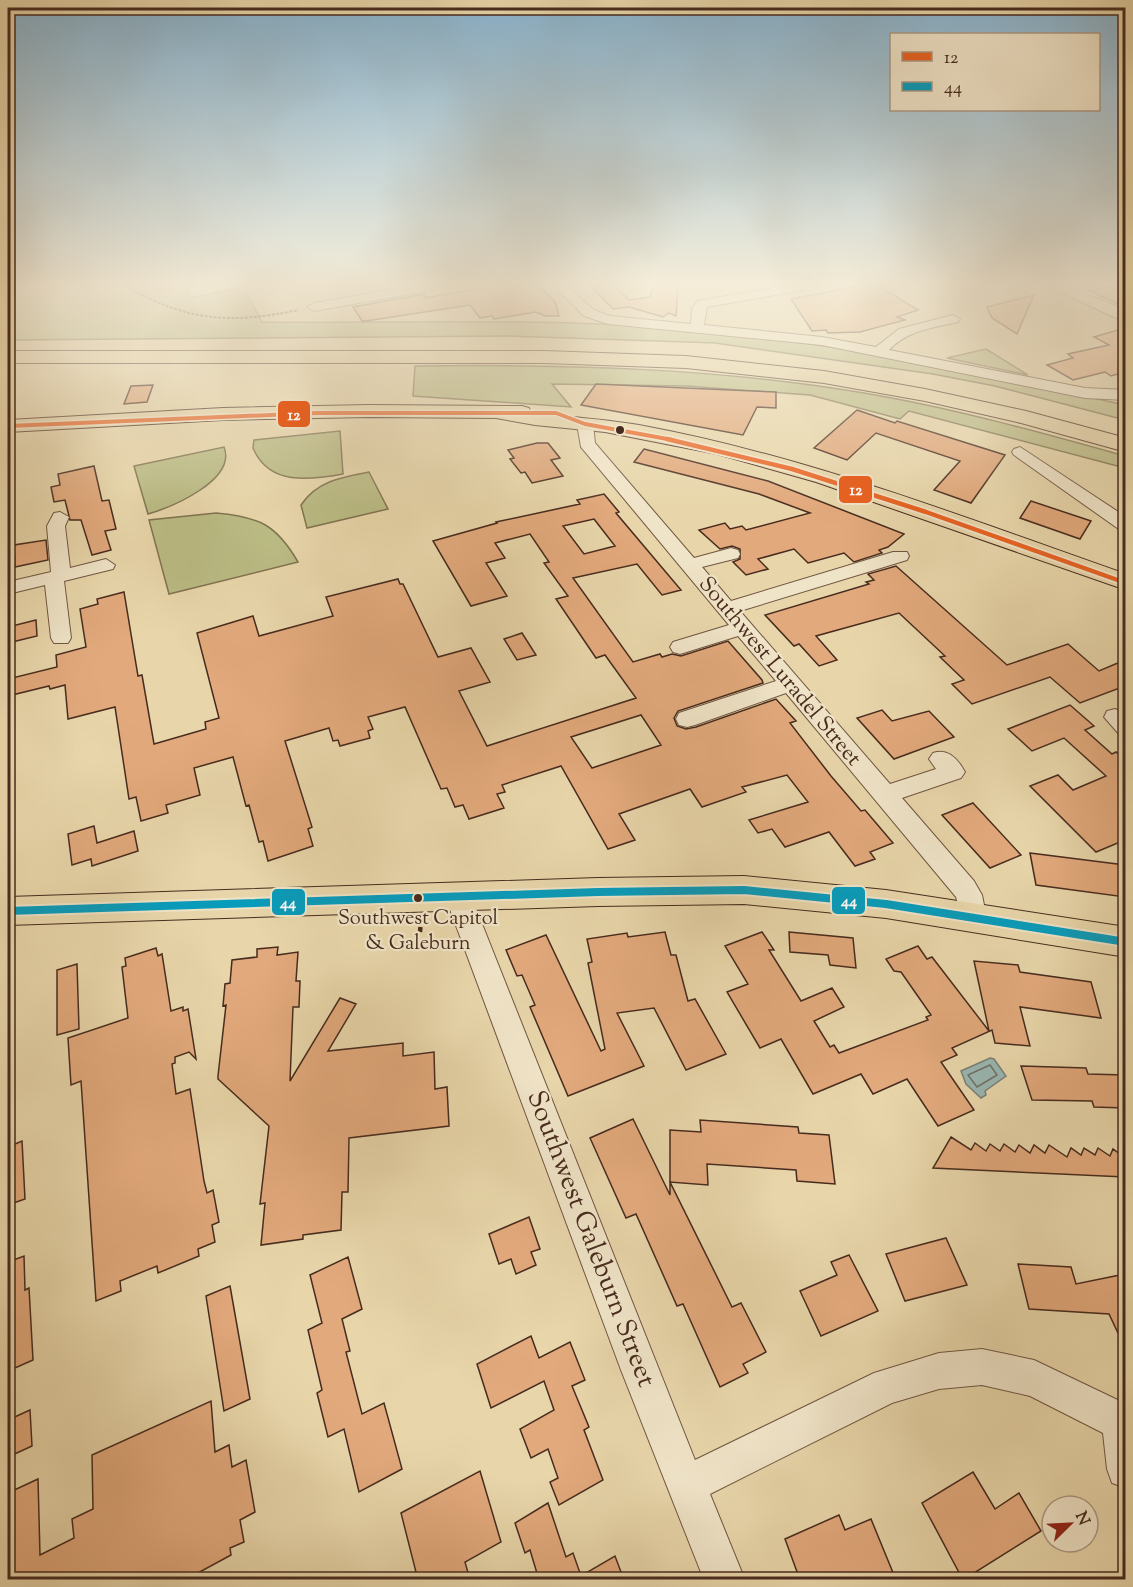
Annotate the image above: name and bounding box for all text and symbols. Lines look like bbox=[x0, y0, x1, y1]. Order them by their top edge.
legend bbox=[890, 33, 1100, 111]
text: 12 bbox=[944, 46, 959, 72]
text: 44 bbox=[944, 76, 962, 102]
line badge: 12 bbox=[277, 400, 311, 428]
text: 12 bbox=[288, 405, 301, 428]
unlabelled marker bbox=[614, 424, 626, 436]
line badge: 12 bbox=[838, 475, 873, 504]
text: 12 bbox=[850, 480, 863, 503]
street label: Southwest Luradel Street bbox=[690, 570, 868, 774]
line badge: 44 bbox=[831, 886, 866, 915]
line badge: 44 bbox=[271, 888, 306, 916]
text: 44 bbox=[840, 891, 857, 914]
marker: Southwest Capitol & Galeburn bbox=[412, 892, 424, 904]
text: 44 bbox=[279, 893, 296, 916]
place label: Southwest Capitol & Galeburn bbox=[338, 905, 499, 959]
street label: Southwest Galeburn Street bbox=[515, 1085, 665, 1393]
north arrow bbox=[1040, 1494, 1100, 1554]
text: N bbox=[1068, 1508, 1095, 1530]

